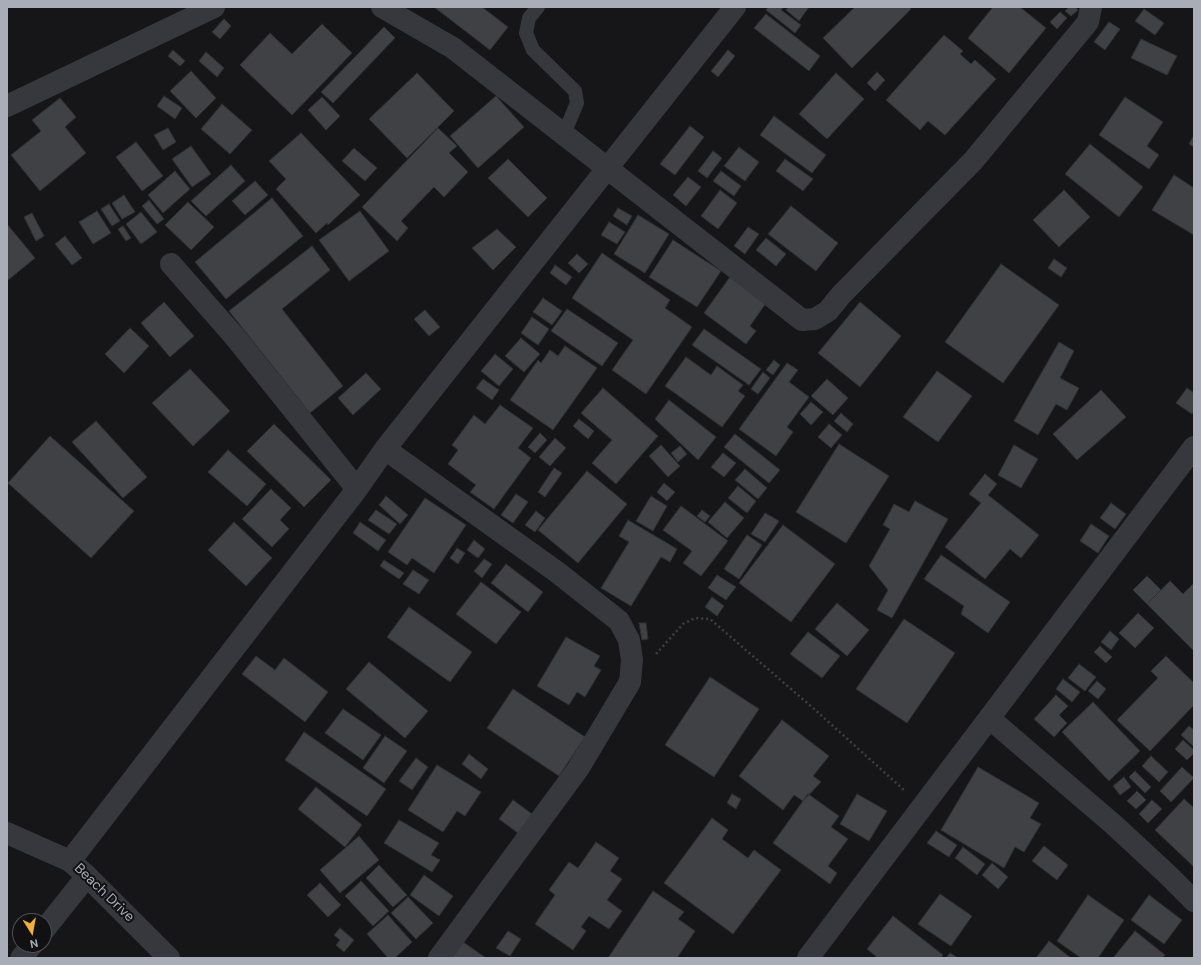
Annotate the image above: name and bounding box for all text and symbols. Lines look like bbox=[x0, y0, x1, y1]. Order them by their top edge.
street label: Beach Drive bbox=[70, 860, 138, 926]
north arrow bbox=[12, 913, 52, 953]
text: N bbox=[29, 936, 39, 951]

